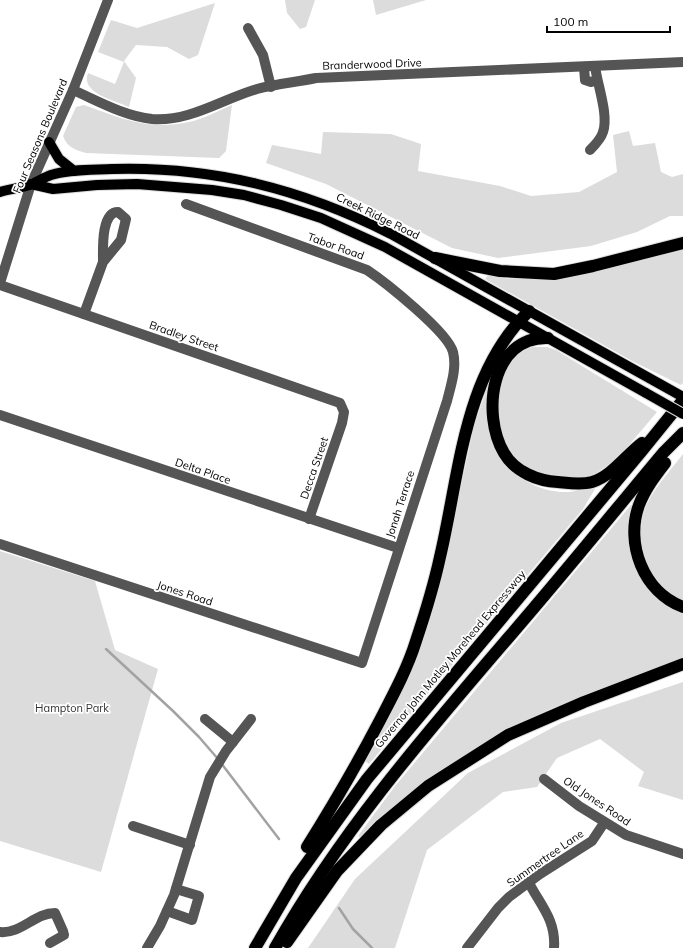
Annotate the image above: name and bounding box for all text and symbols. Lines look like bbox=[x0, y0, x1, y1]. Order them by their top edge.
scale bar bbox=[547, 8, 670, 34]
text: 100 m bbox=[553, 14, 588, 29]
street label: Branderwood Drive bbox=[322, 55, 422, 73]
street label: Four Seasons Boulevard bbox=[10, 77, 70, 195]
street label: Creek Ridge Road bbox=[334, 190, 422, 242]
street label: Tabor Road bbox=[306, 229, 366, 263]
street label: Bradley Street bbox=[148, 318, 221, 354]
street label: Decca Street bbox=[297, 435, 331, 501]
street label: Delta Place bbox=[173, 455, 233, 487]
street label: Jonah Terrace bbox=[383, 469, 417, 539]
street label: Governor John Motley Morehead Expressway bbox=[371, 567, 529, 751]
street label: Jones Road bbox=[155, 577, 215, 609]
park label: Hampton Park bbox=[35, 701, 109, 715]
street label: Old Jones Road bbox=[561, 773, 633, 829]
street label: Summertree Lane bbox=[504, 826, 586, 890]

